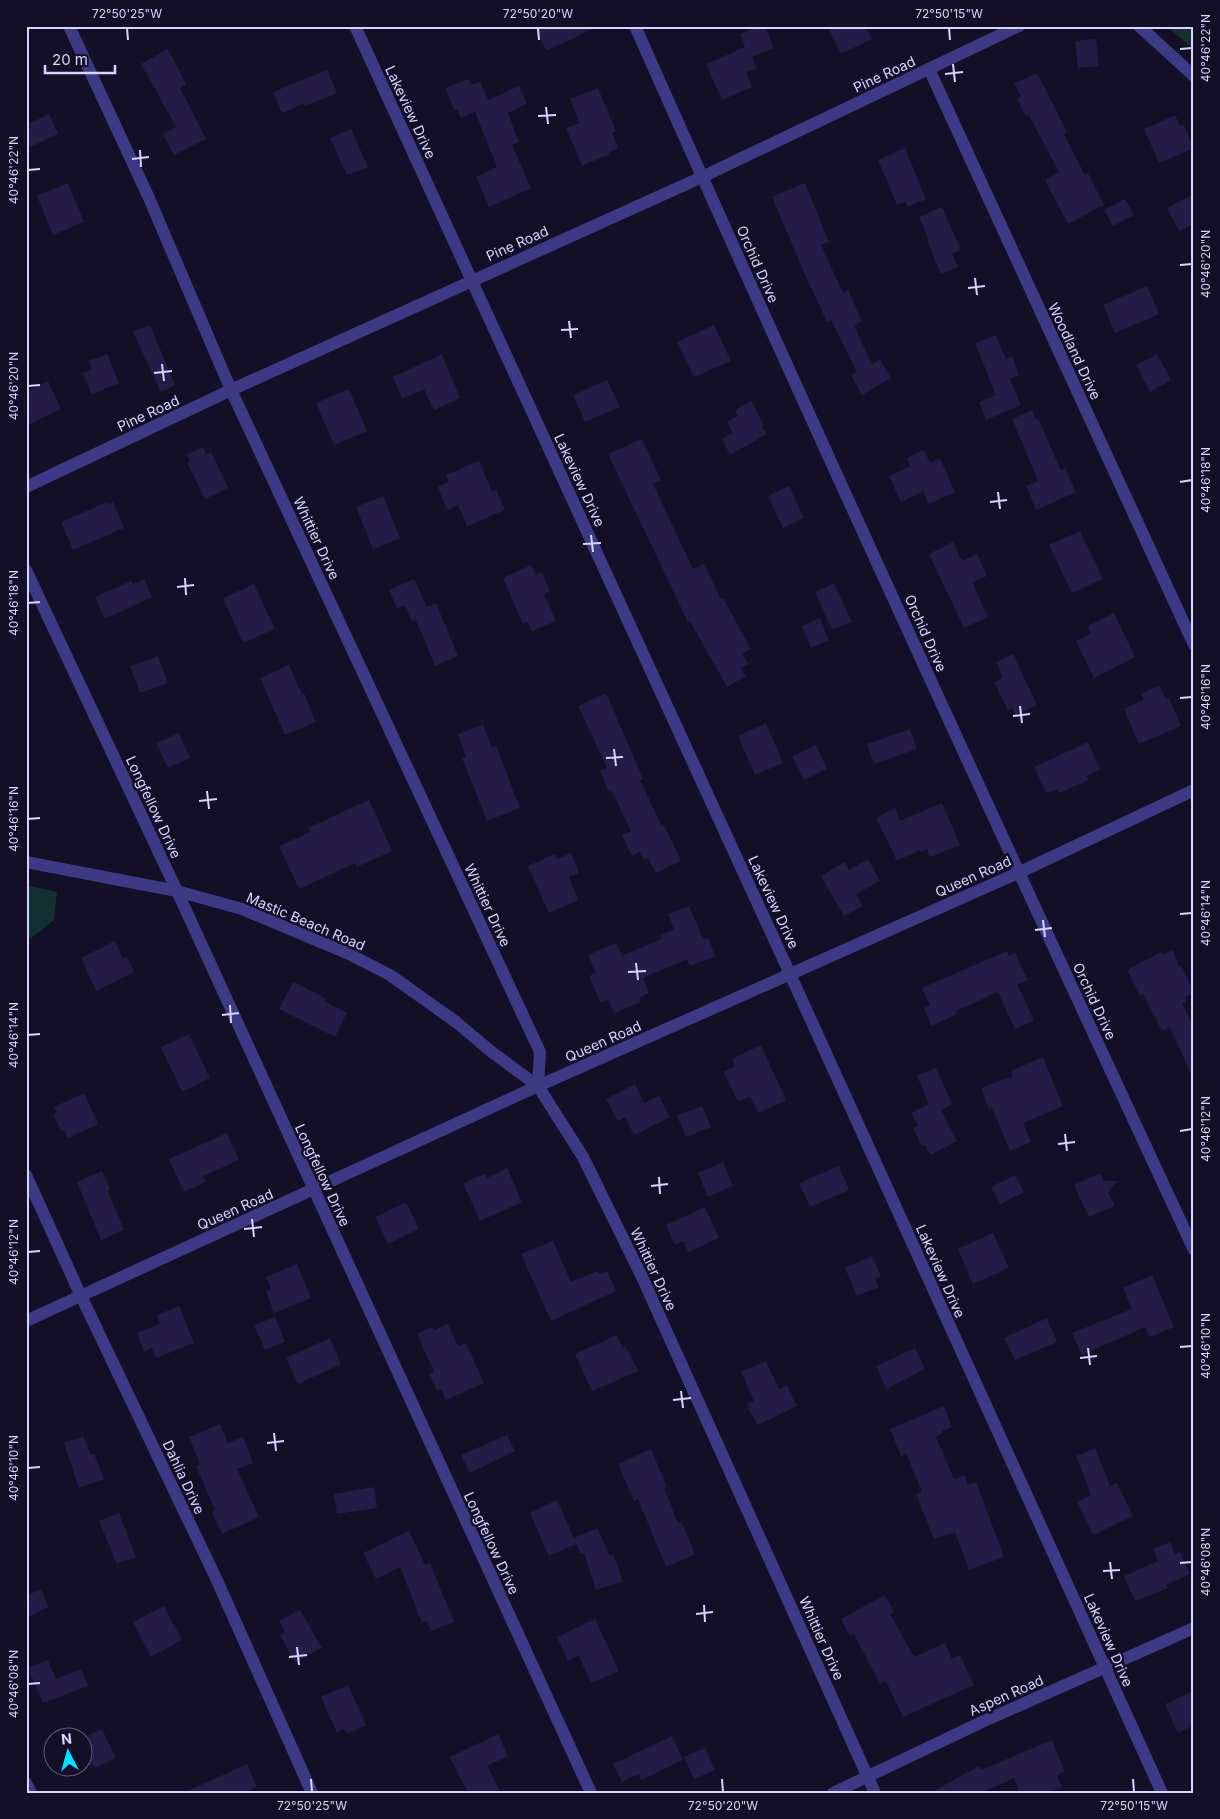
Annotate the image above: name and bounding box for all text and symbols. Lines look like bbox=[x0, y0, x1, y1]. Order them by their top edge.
text: 72°50'25"W bbox=[92, 6, 162, 21]
text: 72°50'20"W bbox=[503, 6, 573, 21]
text: 72°50'15"W bbox=[915, 6, 983, 21]
text: 40°46'22"N bbox=[1198, 14, 1213, 82]
scale bar bbox=[45, 42, 115, 74]
text: 20 m bbox=[52, 50, 88, 69]
street label: Pine Road bbox=[850, 52, 918, 96]
street label: Lakeview Drive bbox=[382, 63, 440, 161]
text: 40°46'22"N bbox=[6, 136, 21, 204]
street label: Pine Road bbox=[483, 222, 551, 264]
street label: Orchid Drive bbox=[733, 223, 783, 305]
text: 40°46'20"N bbox=[1198, 230, 1213, 298]
street label: Woodland Drive bbox=[1045, 300, 1105, 402]
text: 40°46'20"N bbox=[6, 352, 21, 420]
street label: Pine Road bbox=[114, 391, 182, 435]
street label: Lakeview Drive bbox=[551, 431, 609, 529]
text: 40°46'18"N bbox=[1198, 447, 1213, 513]
street label: Whittier Drive bbox=[290, 494, 344, 582]
text: 40°46'18"N bbox=[6, 570, 21, 636]
street label: Orchid Drive bbox=[901, 592, 951, 674]
text: 40°46'16"N bbox=[1198, 664, 1213, 730]
street label: Longfellow Drive bbox=[123, 753, 185, 861]
text: 40°46'16"N bbox=[6, 786, 21, 852]
street label: Queen Road bbox=[932, 852, 1014, 900]
street label: Lakeview Drive bbox=[745, 853, 803, 951]
street label: Whittier Drive bbox=[461, 861, 515, 949]
text: 40°46'14"N bbox=[1198, 880, 1213, 946]
street label: Mastic Beach Road bbox=[244, 888, 368, 954]
street label: Orchid Drive bbox=[1070, 960, 1120, 1042]
text: 40°46'14"N bbox=[6, 1002, 21, 1068]
street label: Queen Road bbox=[562, 1017, 644, 1065]
text: 40°46'12"N bbox=[1198, 1096, 1213, 1162]
street label: Longfellow Drive bbox=[292, 1121, 354, 1229]
street label: Queen Road bbox=[194, 1185, 276, 1233]
text: 40°46'12"N bbox=[6, 1219, 21, 1285]
street label: Lakeview Drive bbox=[913, 1222, 969, 1320]
street label: Whittier Drive bbox=[627, 1225, 681, 1313]
text: 40°46'10"N bbox=[1198, 1313, 1213, 1379]
text: 40°46'10"N bbox=[6, 1435, 21, 1501]
street label: Dahlia Drive bbox=[159, 1437, 209, 1517]
street label: Longfellow Drive bbox=[461, 1489, 523, 1597]
text: 40°46'08"N bbox=[1198, 1528, 1213, 1596]
street label: Lakeview Drive bbox=[1081, 1591, 1137, 1689]
street label: Whittier Drive bbox=[796, 1594, 848, 1682]
text: 40°46'08"N bbox=[6, 1650, 21, 1718]
street label: Aspen Road bbox=[966, 1671, 1046, 1719]
north arrow bbox=[42, 1726, 92, 1776]
text: N bbox=[60, 1730, 73, 1748]
text: 72°50'25"W bbox=[277, 1798, 347, 1813]
text: 72°50'20"W bbox=[688, 1798, 758, 1813]
text: 72°50'15"W bbox=[1100, 1798, 1168, 1813]

